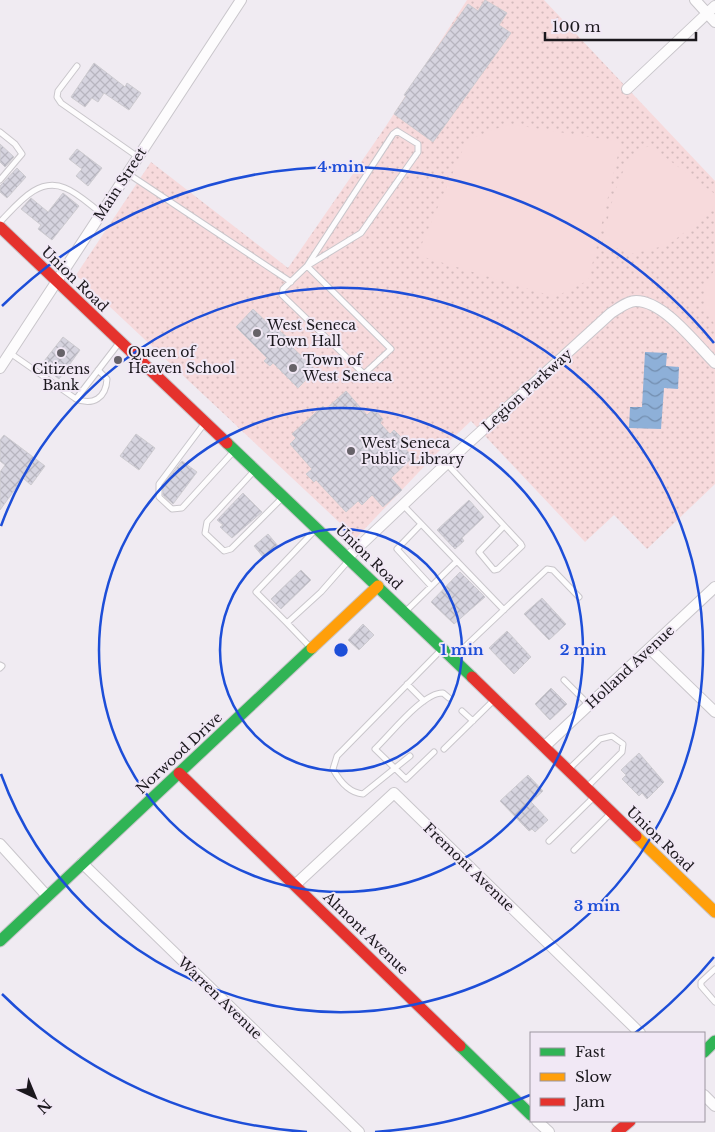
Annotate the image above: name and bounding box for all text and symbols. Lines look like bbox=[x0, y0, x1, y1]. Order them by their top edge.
scale bar bbox=[545, 10, 696, 42]
text: 100 m bbox=[552, 17, 601, 36]
street label: Main Street bbox=[90, 143, 151, 224]
text: 4 min bbox=[318, 157, 365, 176]
street label: Union Road bbox=[38, 243, 113, 316]
place label: West Seneca Town Hall bbox=[266, 316, 356, 350]
marker: West Seneca Town Hall bbox=[251, 327, 263, 339]
place label: Queen of Heaven School bbox=[128, 343, 235, 377]
street label: Legion Parkway bbox=[478, 345, 576, 435]
marker: Citizens Bank bbox=[55, 347, 67, 359]
place label: Town of West Seneca bbox=[302, 351, 392, 385]
marker: Queen of Heaven School bbox=[112, 354, 124, 366]
place label: Citizens Bank bbox=[32, 360, 90, 394]
marker: Town of West Seneca bbox=[287, 362, 299, 374]
place label: West Seneca Public Library bbox=[360, 434, 464, 468]
marker: West Seneca Public Library bbox=[345, 445, 357, 457]
street label: Union Road bbox=[332, 521, 407, 594]
street label: Holland Avenue bbox=[582, 621, 678, 713]
text: 1 min bbox=[440, 640, 484, 659]
text: 2 min bbox=[560, 640, 606, 659]
centre of rings bbox=[332, 641, 350, 659]
street label: Norwood Drive bbox=[132, 708, 226, 798]
street label: Union Road bbox=[623, 803, 698, 876]
street label: Fremont Avenue bbox=[420, 819, 518, 915]
street label: Almont Avenue bbox=[319, 887, 412, 978]
text: 3 min bbox=[574, 896, 620, 915]
street label: Warren Avenue bbox=[173, 952, 266, 1043]
legend bbox=[530, 1032, 705, 1122]
text: Fast bbox=[575, 1042, 606, 1061]
text: Slow bbox=[575, 1067, 612, 1086]
north arrow bbox=[10, 1072, 60, 1122]
text: Jam bbox=[573, 1092, 605, 1111]
text: N bbox=[33, 1095, 55, 1117]

